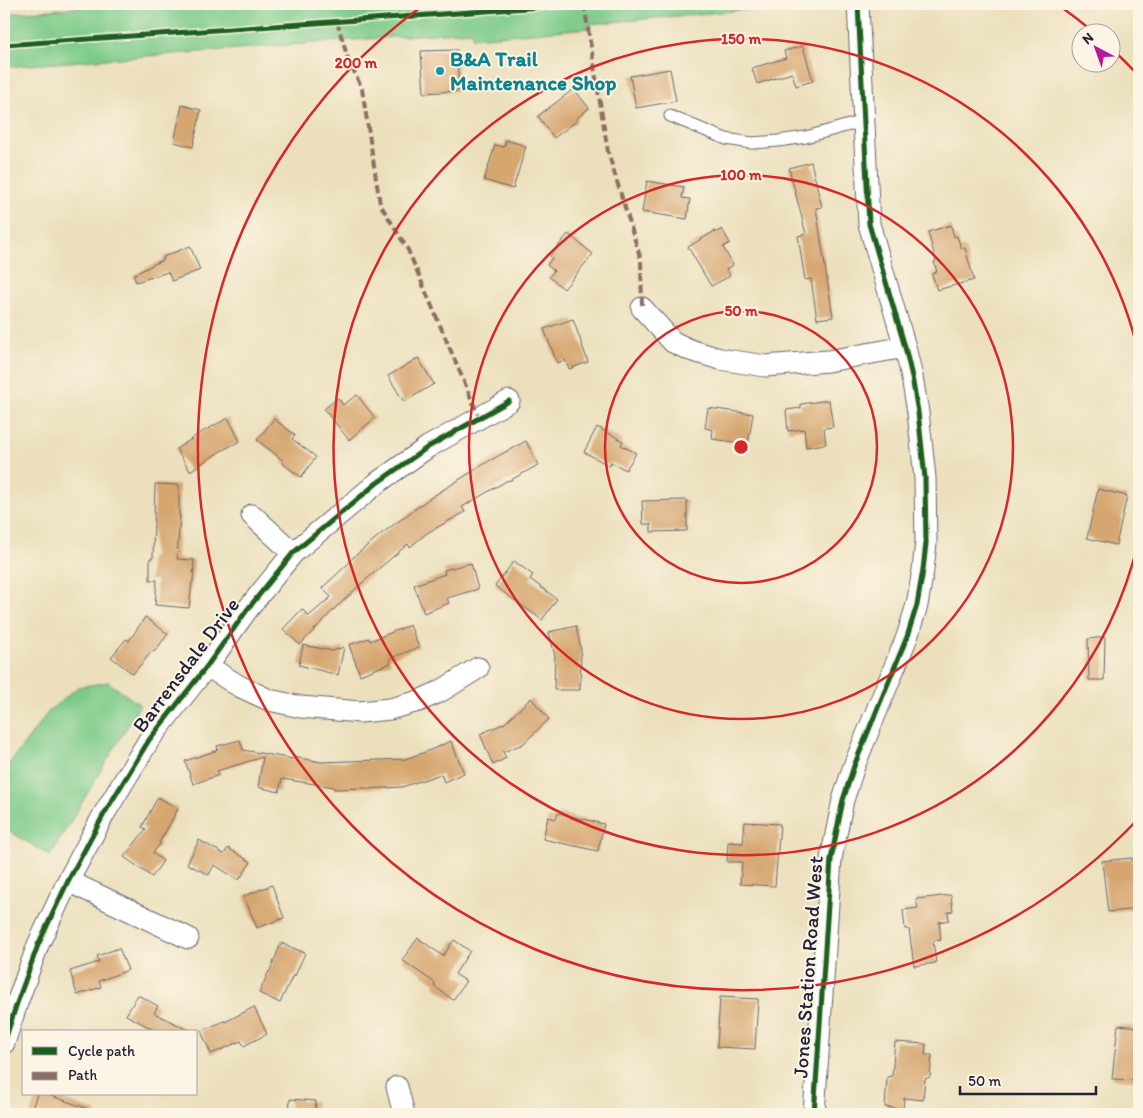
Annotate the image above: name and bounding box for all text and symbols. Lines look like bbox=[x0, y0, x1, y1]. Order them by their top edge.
north arrow bbox=[1070, 22, 1120, 72]
text: N bbox=[1079, 29, 1097, 48]
text: 150 m bbox=[721, 30, 761, 48]
place label: B&A Trail Maintenance Shop bbox=[450, 46, 616, 96]
text: 200 m bbox=[335, 54, 378, 72]
marker: B&A Trail Maintenance Shop bbox=[434, 65, 446, 77]
text: 100 m bbox=[720, 166, 762, 184]
text: 50 m bbox=[724, 302, 758, 320]
centre of rings bbox=[732, 438, 750, 456]
street label: Barrensdale Drive bbox=[127, 592, 244, 737]
street label: Jones Station Road West bbox=[787, 855, 828, 1079]
legend bbox=[22, 1030, 198, 1096]
text: Cycle path bbox=[68, 1042, 135, 1060]
scale bar bbox=[960, 1063, 1097, 1095]
text: Path bbox=[68, 1066, 97, 1084]
text: 50 m bbox=[968, 1072, 1001, 1090]

